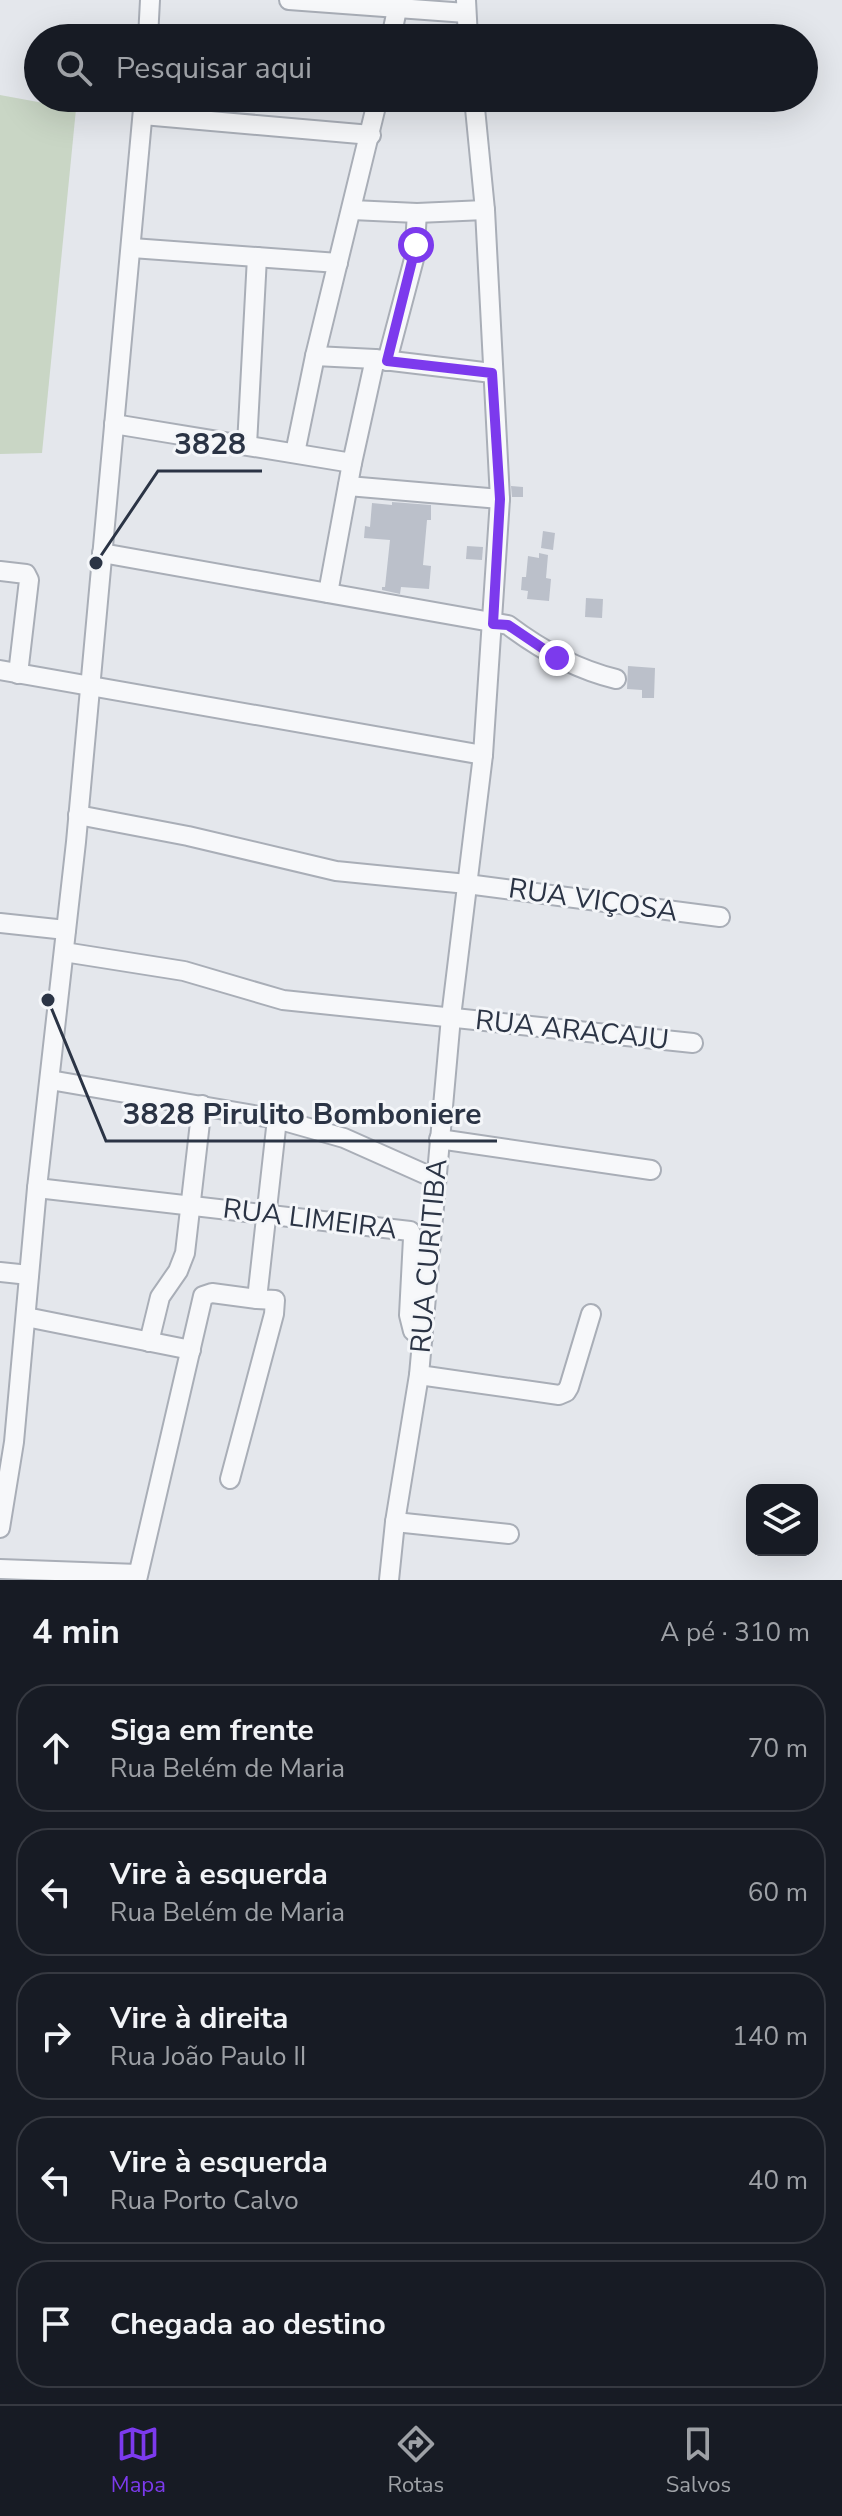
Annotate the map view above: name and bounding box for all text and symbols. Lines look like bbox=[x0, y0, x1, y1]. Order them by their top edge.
search box bbox=[24, 24, 818, 112]
icon: search bbox=[52, 46, 96, 90]
text: Pesquisar aqui bbox=[116, 48, 312, 89]
route start bbox=[398, 227, 434, 263]
callout: 3828 bbox=[158, 417, 262, 471]
text: 3828 bbox=[174, 424, 246, 465]
route end bbox=[539, 640, 575, 676]
street label: RUA VIÇOSA bbox=[506, 869, 680, 931]
street label: RUA ARACAJU bbox=[473, 1001, 671, 1059]
callout: 3828 Pirulito Bomboniere bbox=[106, 1087, 497, 1141]
text: 3828 Pirulito Bomboniere bbox=[122, 1094, 482, 1135]
street label: RUA CURITIBA bbox=[402, 1157, 456, 1355]
street label: RUA LIMEIRA bbox=[221, 1189, 399, 1249]
map controls bbox=[746, 1484, 818, 1556]
button: layers bbox=[746, 1484, 818, 1556]
text: 4 min bbox=[32, 1609, 120, 1655]
text: A pé · 310 m bbox=[660, 1615, 810, 1650]
text: Siga em frente bbox=[110, 1710, 314, 1751]
icon: ahead bbox=[34, 1726, 78, 1770]
text: 70 m bbox=[748, 1731, 808, 1766]
text: Rua Belém de Maria bbox=[110, 1751, 345, 1786]
text: Vire à esquerda bbox=[110, 1854, 328, 1895]
icon: left bbox=[34, 1870, 78, 1914]
text: 60 m bbox=[748, 1875, 808, 1910]
text: Rua Belém de Maria bbox=[110, 1895, 345, 1930]
text: Vire à direita bbox=[110, 1998, 288, 2039]
icon: right bbox=[34, 2014, 78, 2058]
text: 140 m bbox=[732, 2019, 808, 2054]
text: Rua João Paulo II bbox=[110, 2039, 306, 2074]
text: Vire à esquerda bbox=[110, 2142, 328, 2183]
icon: left bbox=[34, 2158, 78, 2202]
text: 40 m bbox=[748, 2163, 808, 2198]
text: Rua Porto Calvo bbox=[110, 2183, 299, 2218]
icon: arrive bbox=[34, 2302, 78, 2346]
text: Chegada ao destino bbox=[110, 2304, 386, 2345]
tab: Mapa bbox=[111, 2422, 166, 2500]
tab: Rotas bbox=[388, 2422, 444, 2500]
tab: Salvos bbox=[666, 2422, 731, 2500]

